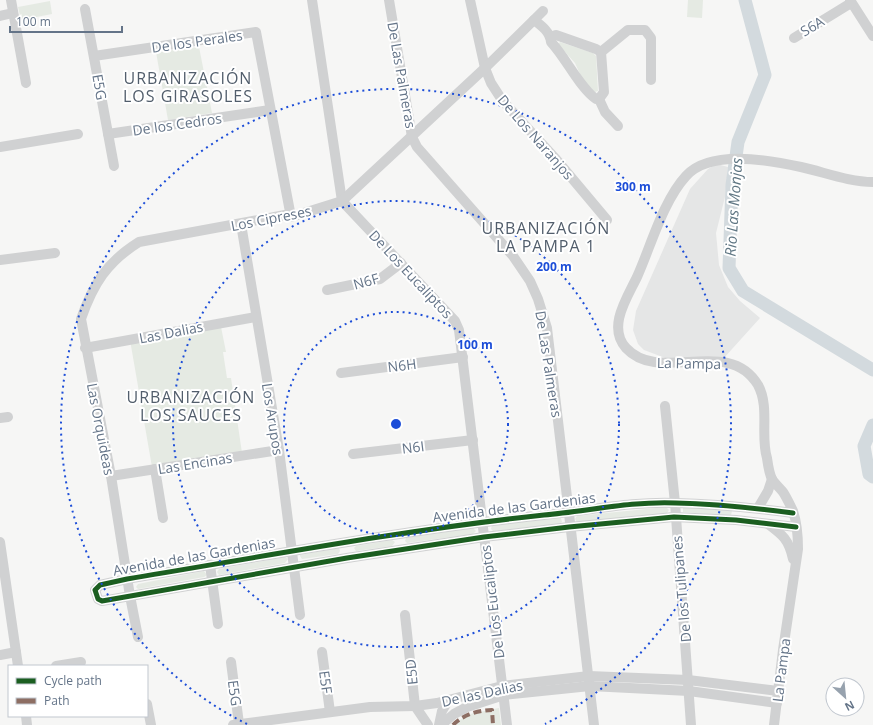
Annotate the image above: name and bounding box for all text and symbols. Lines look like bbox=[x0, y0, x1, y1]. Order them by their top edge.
scale bar bbox=[10, 8, 122, 34]
street label: S6A bbox=[797, 11, 828, 40]
text: 100 m bbox=[16, 13, 51, 30]
street label: De Las Palmeras bbox=[383, 20, 421, 130]
street label: De los Perales bbox=[150, 25, 244, 57]
district label: URBANIZACIÓN LOS GIRASOLES bbox=[123, 67, 253, 107]
street label: E5G bbox=[88, 73, 112, 101]
street label: De Los Naranjos bbox=[494, 90, 578, 184]
street label: De los Cedros bbox=[131, 108, 223, 140]
water label: Rio Las Monjas bbox=[720, 156, 746, 257]
text: 300 m bbox=[615, 178, 651, 195]
street label: Los Cipreses bbox=[229, 201, 313, 235]
district label: URBANIZACIÓN LA PAMPA 1 bbox=[482, 217, 610, 257]
street label: De Los Eucaliptos bbox=[365, 226, 457, 323]
text: 200 m bbox=[536, 258, 572, 275]
street label: N6F bbox=[351, 268, 381, 294]
street label: De Las Palmeras bbox=[531, 309, 567, 419]
street label: Las Dalias bbox=[137, 316, 205, 348]
text: 100 m bbox=[457, 336, 493, 353]
street label: La Pampa bbox=[657, 353, 721, 373]
street label: N6H bbox=[387, 354, 417, 376]
street label: Las Orquideas bbox=[83, 381, 119, 477]
street label: Los Arupos bbox=[258, 382, 288, 457]
district label: URBANIZACIÓN LOS SAUCES bbox=[127, 386, 255, 426]
centre of rings bbox=[389, 417, 403, 431]
street label: N6I bbox=[401, 436, 425, 458]
street label: Las Encinas bbox=[156, 448, 234, 478]
street label: Avenida de las Gardenias bbox=[431, 488, 597, 526]
street label: Avenida de las Gardenias bbox=[112, 532, 277, 580]
street label: De los Tulipanes bbox=[667, 535, 695, 643]
street label: De Los Eucaliptos bbox=[476, 544, 508, 660]
street label: La Pampa bbox=[768, 637, 794, 703]
street label: E5D bbox=[400, 658, 422, 686]
legend bbox=[8, 665, 148, 717]
street label: E5F bbox=[315, 669, 337, 695]
text: Cycle path bbox=[44, 672, 102, 689]
street label: De las Dalias bbox=[440, 675, 525, 711]
north arrow bbox=[825, 677, 865, 717]
street label: E5G bbox=[224, 679, 246, 707]
text: Path bbox=[44, 692, 70, 709]
text: N bbox=[842, 698, 857, 715]

